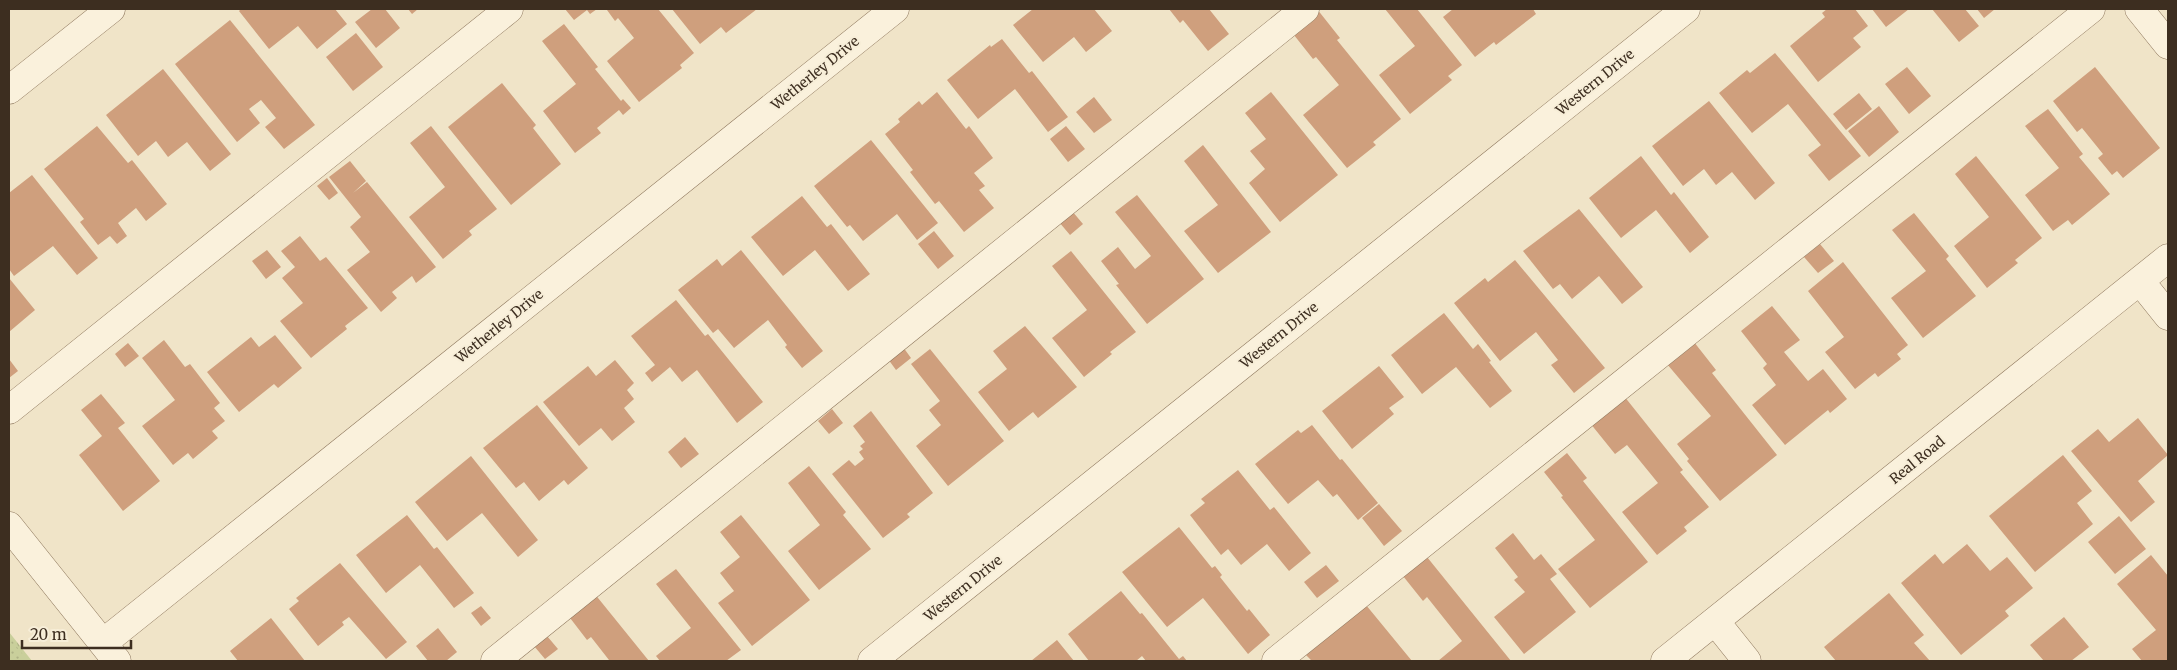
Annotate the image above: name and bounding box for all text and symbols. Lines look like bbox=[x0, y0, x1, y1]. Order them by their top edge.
street label: Wetherley Drive bbox=[767, 32, 863, 115]
street label: Western Drive bbox=[1551, 45, 1638, 120]
street label: Wetherley Drive bbox=[451, 285, 547, 368]
street label: Western Drive bbox=[1235, 298, 1322, 373]
street label: Real Road bbox=[1886, 432, 1949, 488]
street label: Western Drive bbox=[919, 551, 1006, 626]
scale bar bbox=[22, 618, 131, 650]
text: 20 m bbox=[30, 625, 67, 644]

